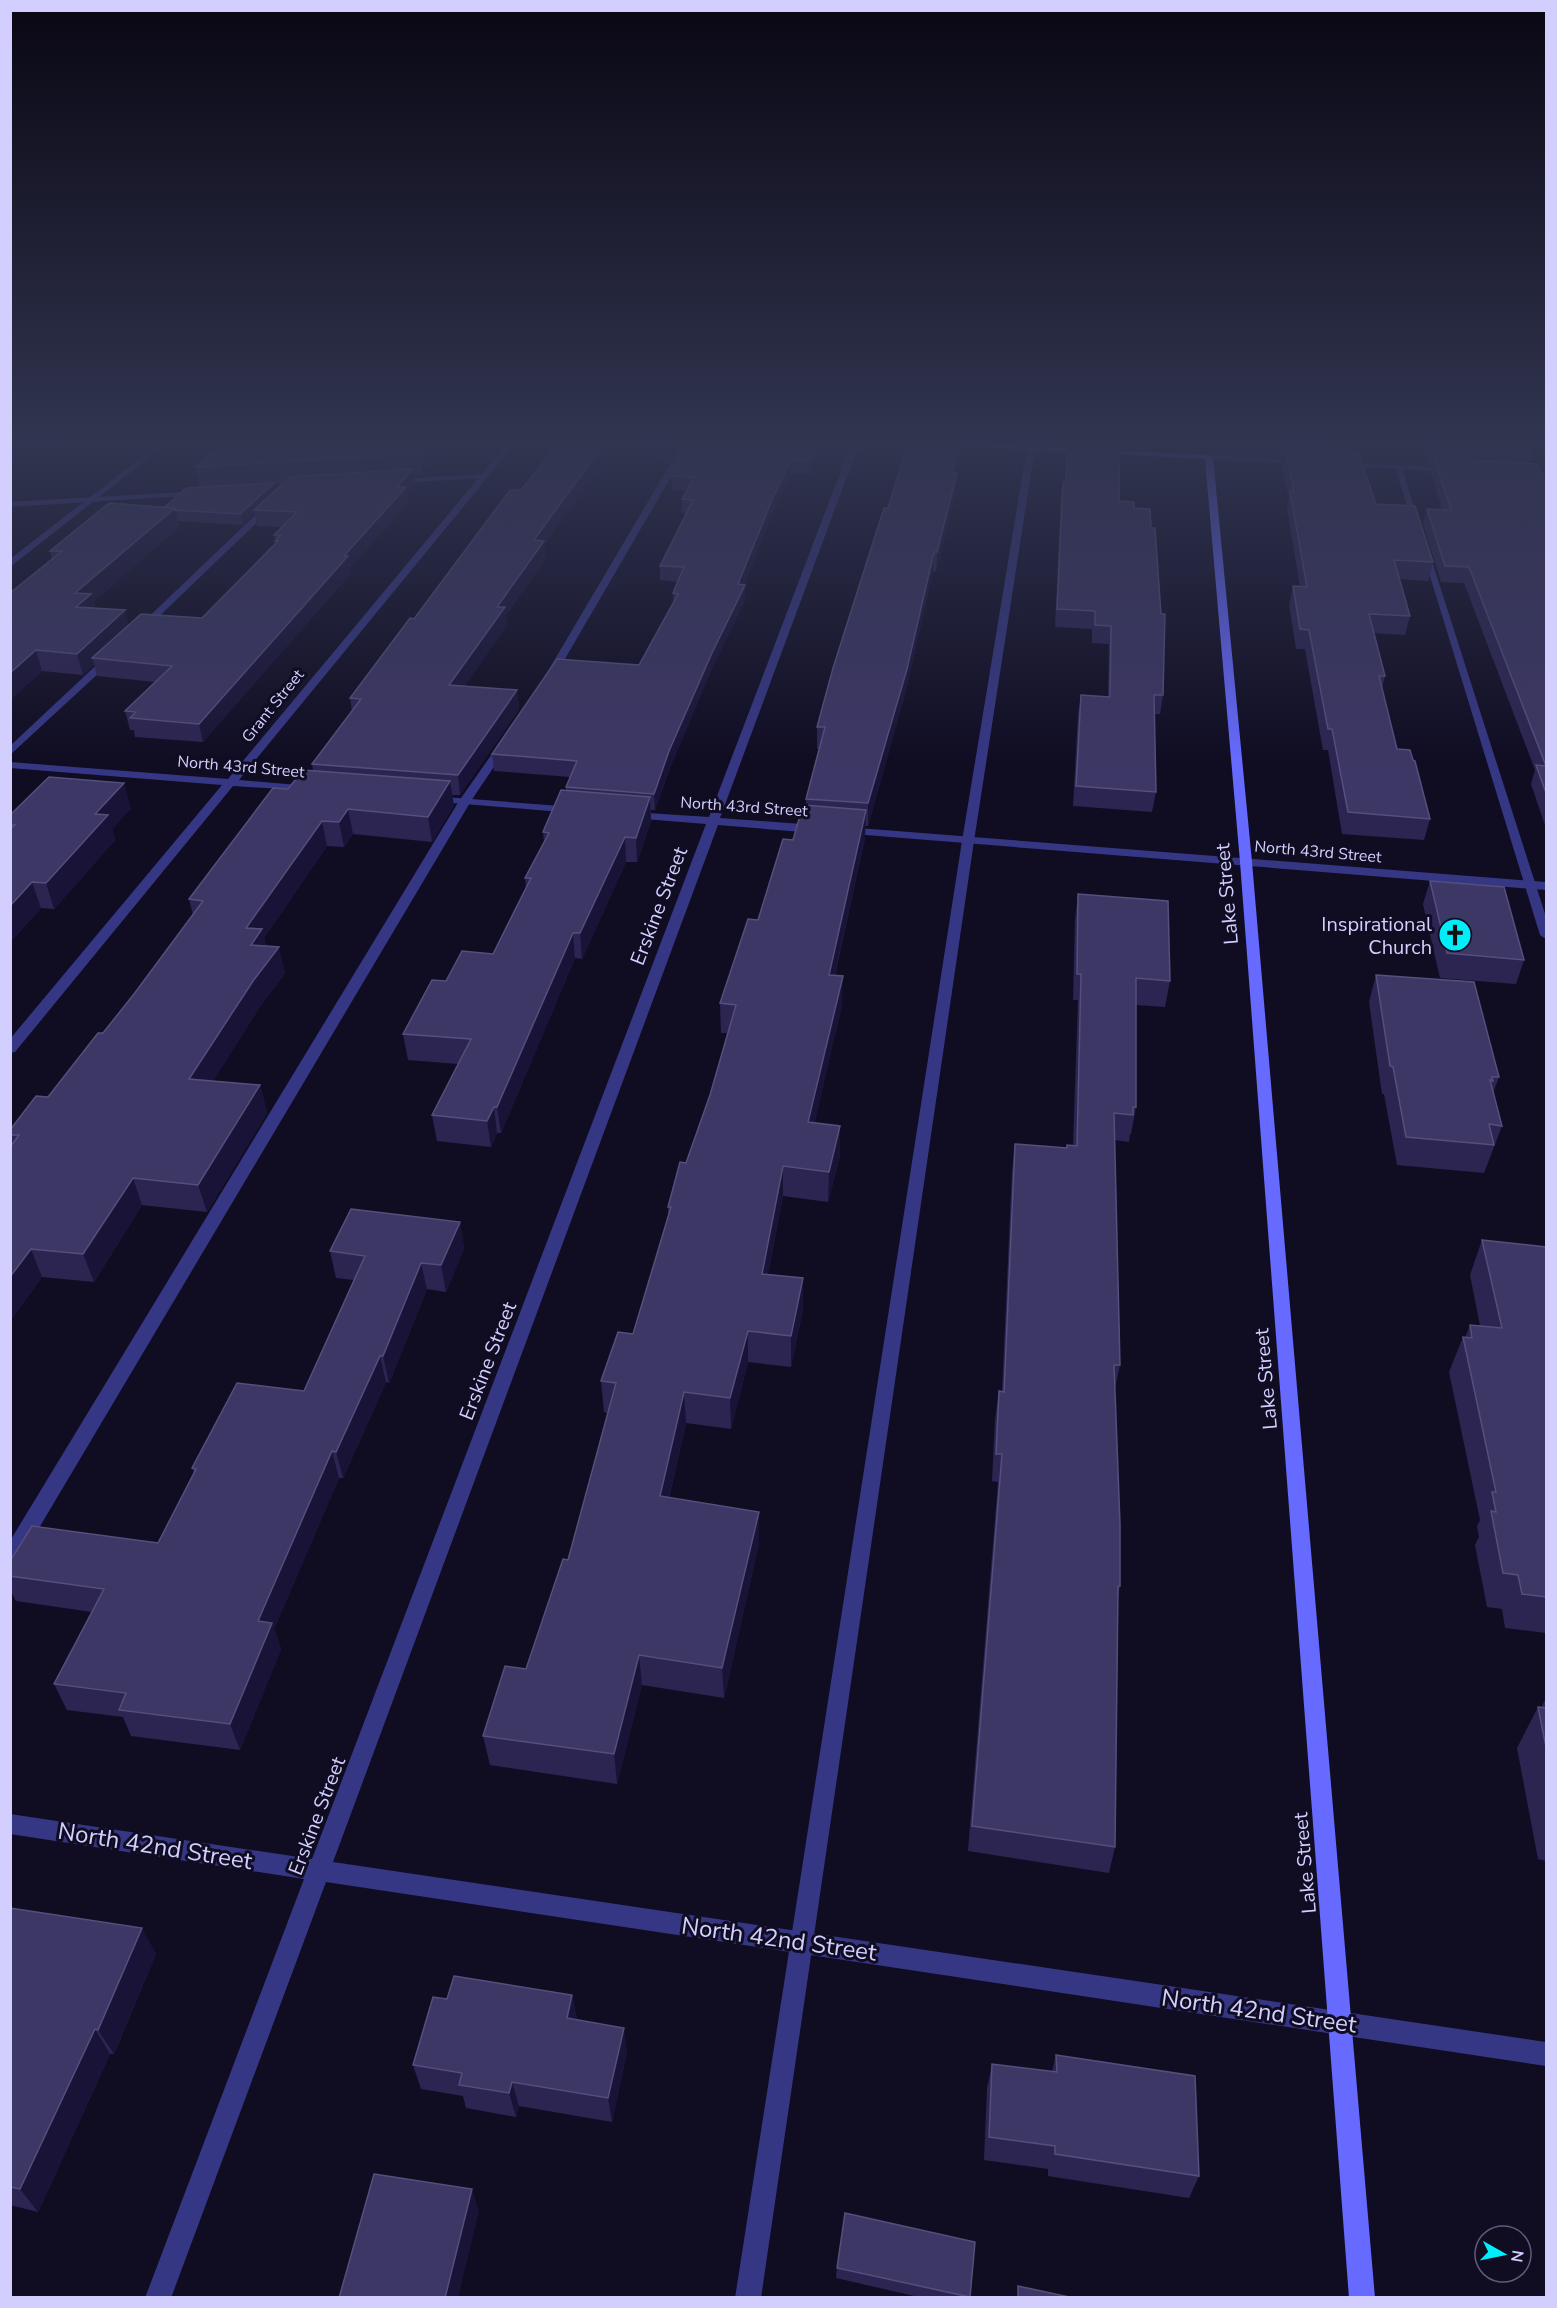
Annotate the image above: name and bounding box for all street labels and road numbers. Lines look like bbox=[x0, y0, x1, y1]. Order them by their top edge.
street label: Grant Street bbox=[237, 664, 310, 747]
street label: North 43rd Street bbox=[176, 750, 306, 784]
street label: North 43rd Street bbox=[680, 792, 809, 822]
street label: North 43rd Street bbox=[1253, 835, 1383, 869]
street label: Lake Street bbox=[1209, 841, 1245, 946]
street label: Erskine Street bbox=[624, 842, 694, 969]
street label: Erskine Street bbox=[453, 1297, 523, 1424]
street label: Lake Street bbox=[1248, 1326, 1284, 1431]
street label: Erskine Street bbox=[282, 1752, 352, 1879]
street label: Lake Street bbox=[1287, 1810, 1323, 1915]
street label: North 42nd Street bbox=[55, 1815, 255, 1877]
street label: North 42nd Street bbox=[679, 1909, 879, 1969]
street label: North 42nd Street bbox=[1159, 1981, 1359, 2041]

